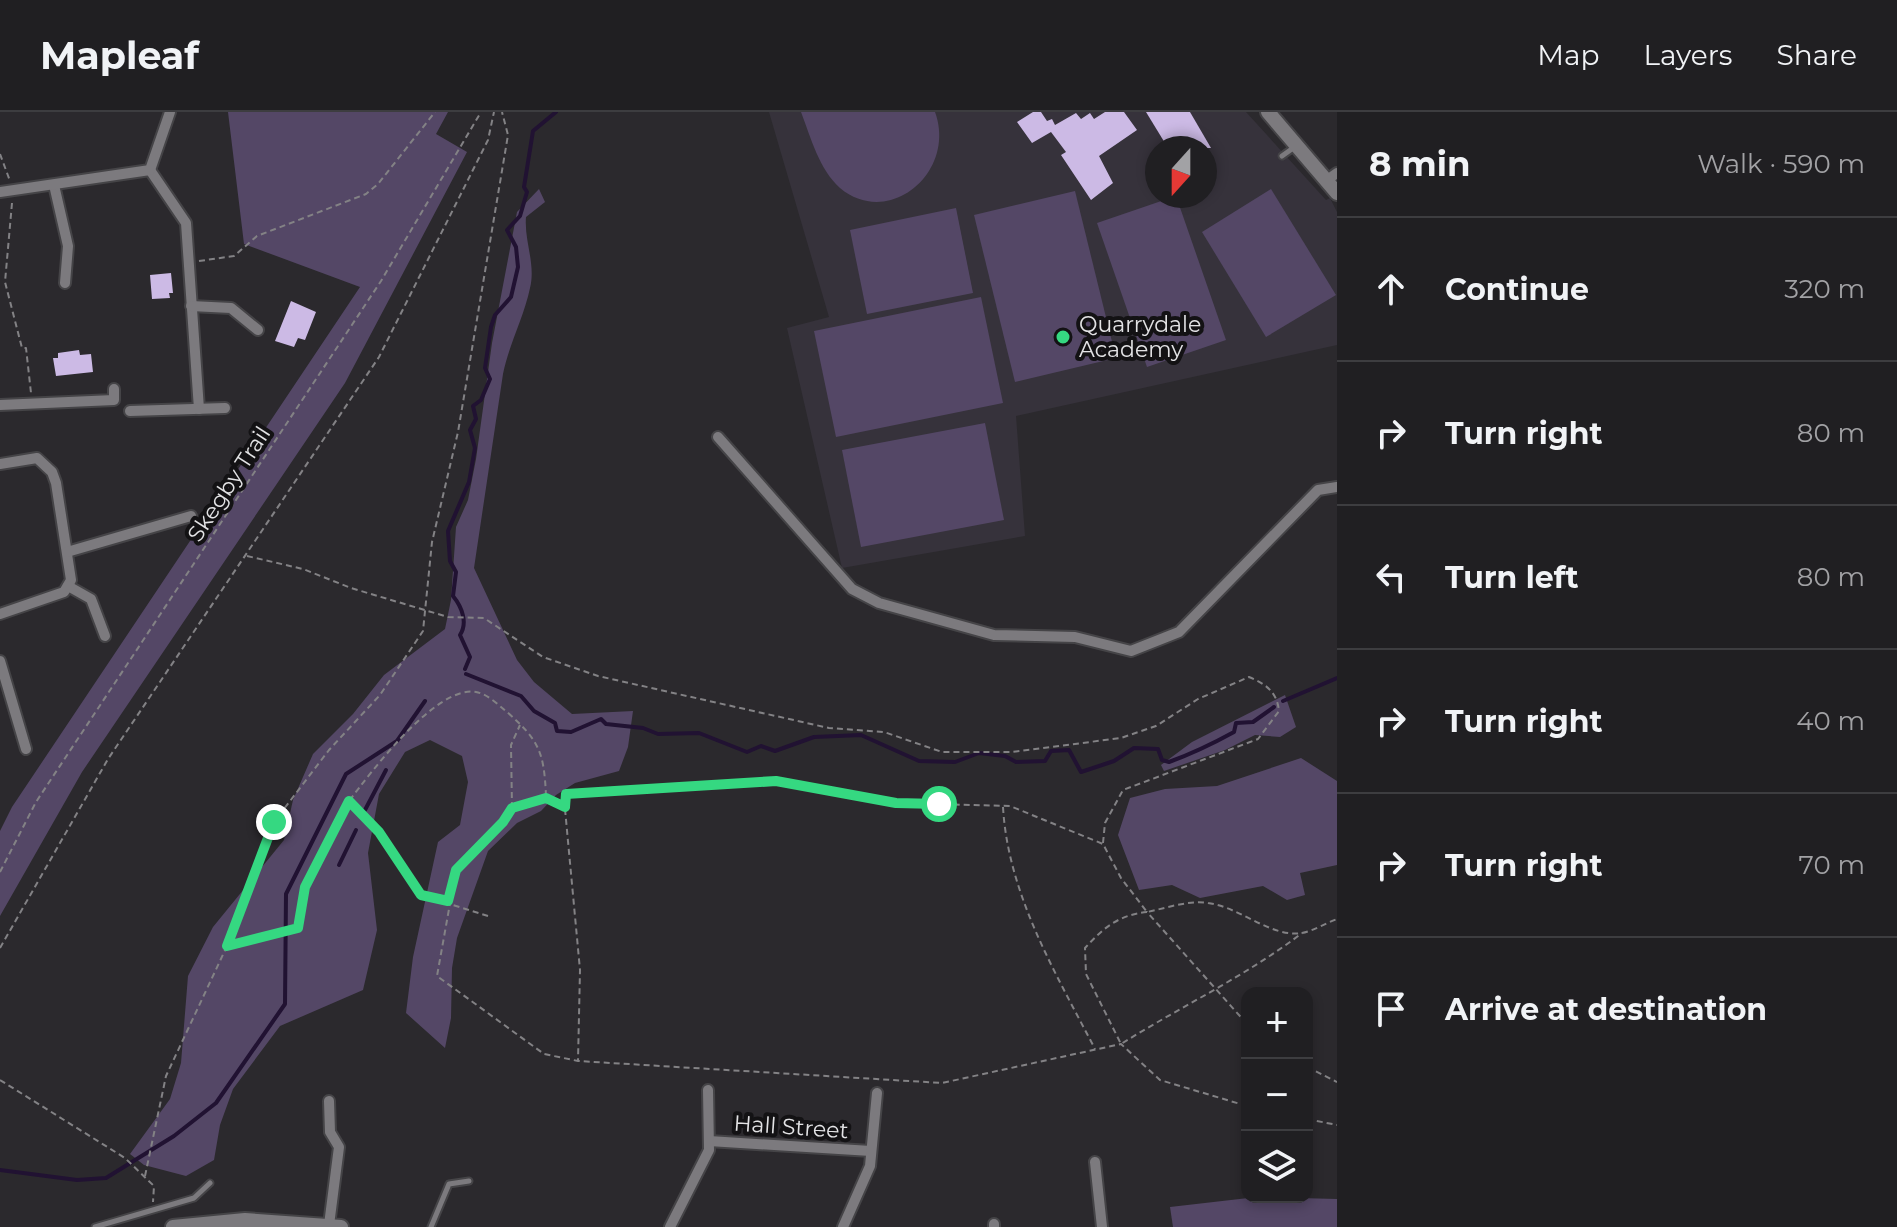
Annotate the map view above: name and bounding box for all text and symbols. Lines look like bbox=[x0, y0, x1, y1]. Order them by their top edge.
text: Mapleaf bbox=[40, 32, 199, 79]
text: Map bbox=[1537, 38, 1600, 72]
text: Layers bbox=[1644, 38, 1733, 72]
text: Share bbox=[1777, 38, 1857, 72]
north arrow bbox=[1145, 136, 1217, 208]
text: 8 min bbox=[1369, 143, 1470, 185]
text: Walk · 590 m bbox=[1697, 148, 1865, 180]
icon: ahead bbox=[1369, 267, 1413, 311]
text: Continue bbox=[1445, 271, 1589, 308]
text: 320 m bbox=[1784, 273, 1865, 305]
place label: Quarrydale Academy bbox=[1079, 311, 1201, 363]
marker: Quarrydale Academy bbox=[1054, 328, 1072, 346]
icon: right bbox=[1369, 411, 1413, 455]
text: Turn right bbox=[1445, 415, 1602, 452]
text: 80 m bbox=[1797, 417, 1865, 449]
street label: Skegby Trail bbox=[182, 421, 276, 547]
icon: left bbox=[1369, 555, 1413, 599]
text: Turn left bbox=[1445, 559, 1578, 596]
text: 80 m bbox=[1797, 561, 1865, 593]
icon: right bbox=[1369, 699, 1413, 743]
text: Turn right bbox=[1445, 703, 1602, 740]
text: 40 m bbox=[1796, 705, 1865, 737]
route start bbox=[921, 786, 957, 822]
route end bbox=[256, 804, 292, 840]
icon: right bbox=[1369, 843, 1413, 887]
text: Turn right bbox=[1445, 847, 1602, 884]
text: 70 m bbox=[1799, 849, 1865, 881]
map controls bbox=[1241, 987, 1313, 1203]
button: + bbox=[1241, 987, 1313, 1059]
icon: arrive bbox=[1369, 987, 1413, 1031]
text: Arrive at destination bbox=[1445, 991, 1767, 1028]
button: − bbox=[1241, 1059, 1313, 1131]
street label: Hall Street bbox=[733, 1110, 849, 1144]
button: layers bbox=[1241, 1131, 1313, 1203]

